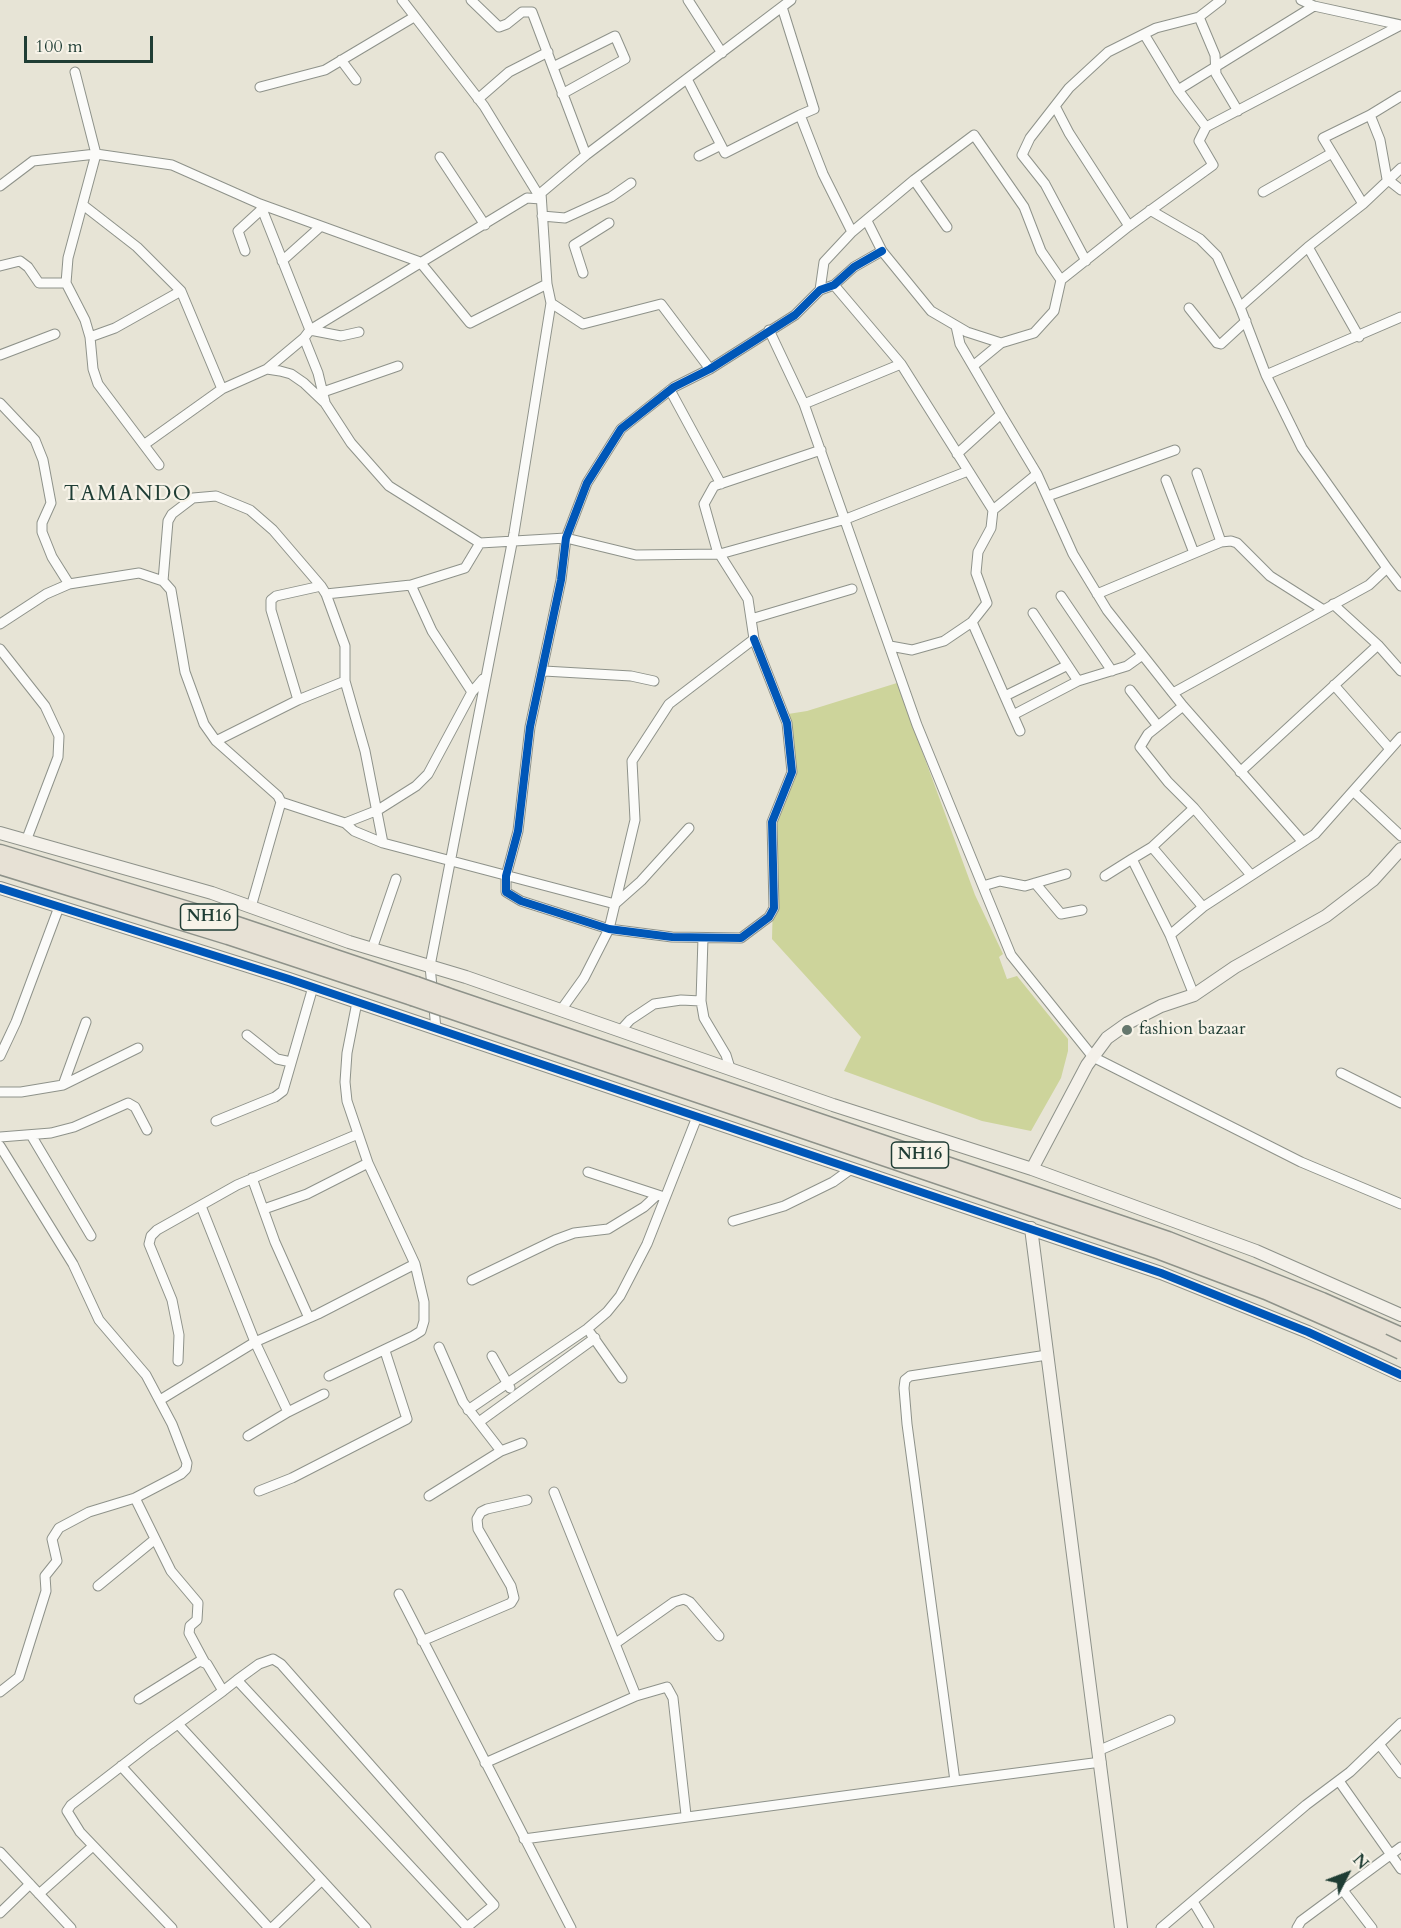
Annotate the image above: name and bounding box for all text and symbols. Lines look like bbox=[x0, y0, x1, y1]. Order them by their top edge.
scale bar bbox=[27, 24, 156, 62]
text: 100 m bbox=[35, 34, 83, 59]
district label: TAMANDO bbox=[64, 482, 192, 508]
road number: NH16 bbox=[180, 904, 238, 930]
place label: fashion bazaar bbox=[1139, 1019, 1246, 1041]
marker: fashion bazaar bbox=[1120, 1023, 1134, 1037]
road number: NH16 bbox=[892, 1142, 948, 1168]
north arrow bbox=[1317, 1844, 1377, 1904]
text: N bbox=[1348, 1849, 1373, 1874]

